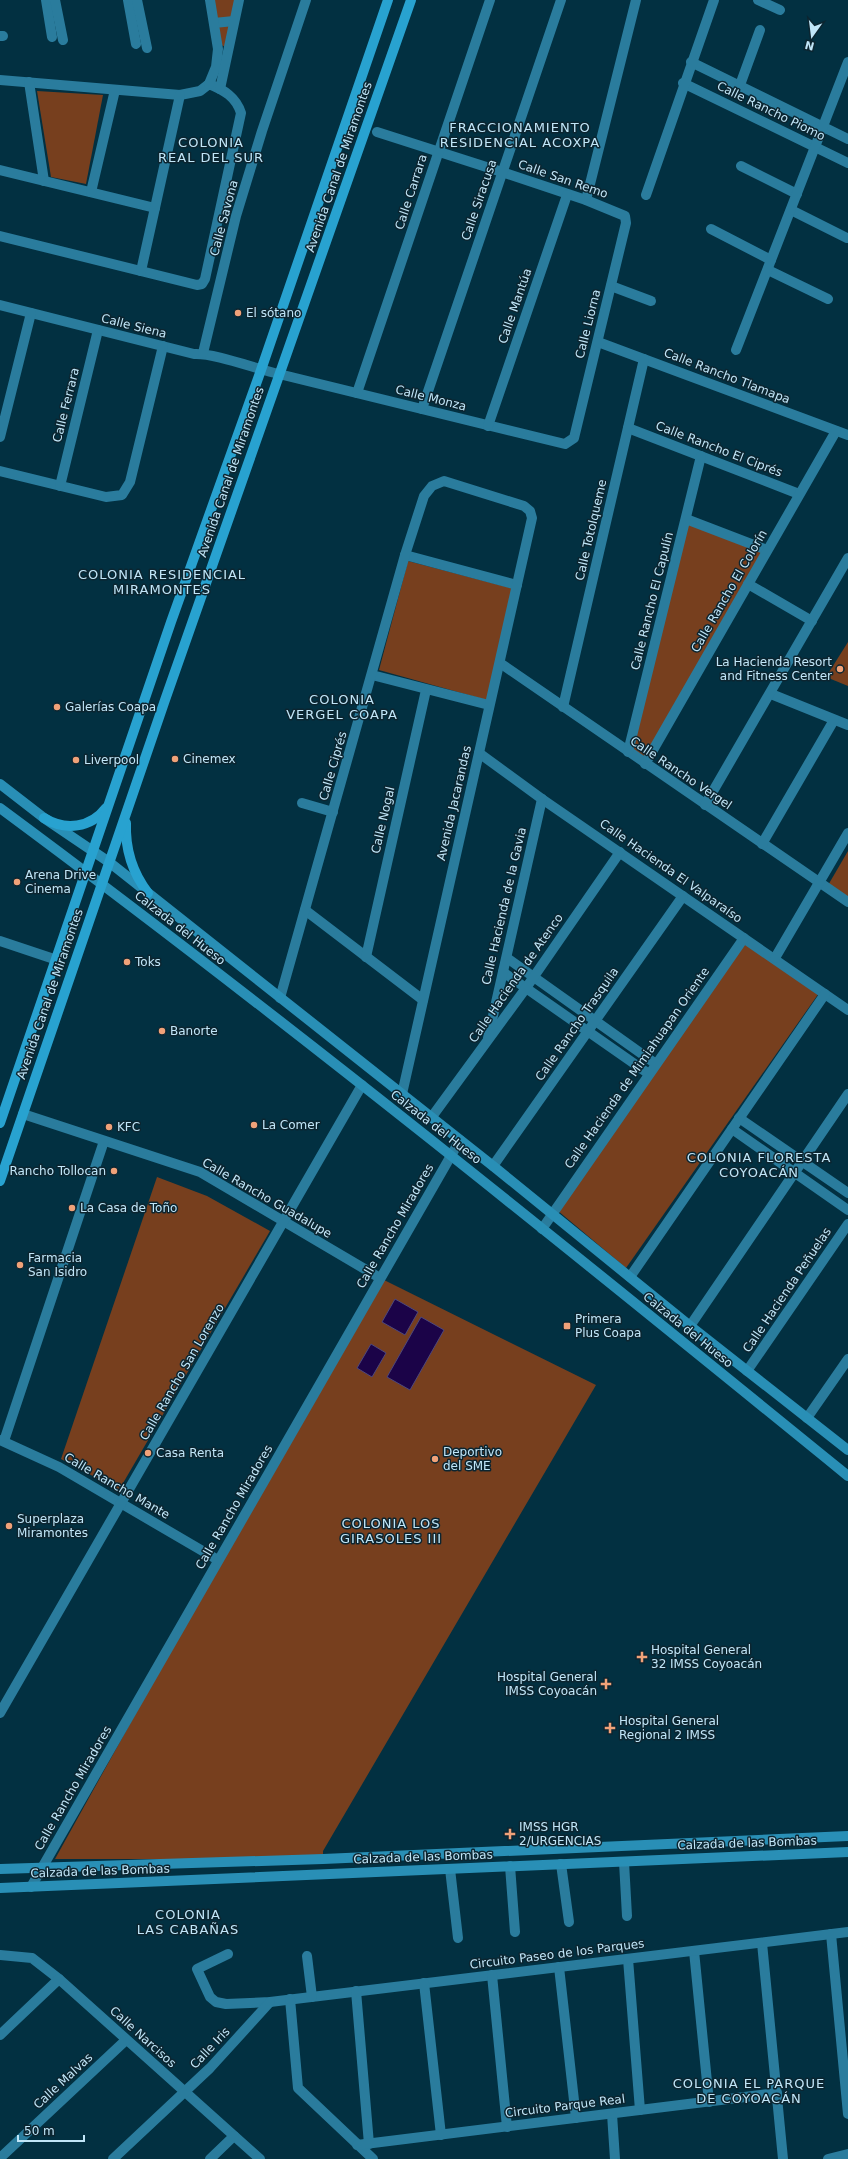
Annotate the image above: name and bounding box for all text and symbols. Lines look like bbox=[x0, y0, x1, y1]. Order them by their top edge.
north arrow bbox=[792, 16, 832, 56]
text: N bbox=[804, 38, 816, 53]
street label: Calle Rancho Piomo bbox=[715, 79, 827, 143]
street label: Avenida Canal de Miramontes bbox=[303, 80, 375, 254]
district label: FRACCIONAMIENTO RESIDENCIAL ACOXPA bbox=[440, 120, 600, 150]
district label: COLONIA REAL DEL SUR bbox=[158, 135, 264, 165]
street label: Calle Carrara bbox=[392, 152, 430, 232]
street label: Calle San Remo bbox=[516, 157, 610, 201]
street label: Calle Siracusa bbox=[459, 158, 499, 242]
street label: Calle Savona bbox=[207, 179, 241, 257]
street label: Calle Mantúa bbox=[496, 267, 534, 345]
street label: Calle Liorna bbox=[573, 288, 603, 360]
place label: El sótano bbox=[246, 306, 301, 320]
marker: El sótano bbox=[233, 308, 243, 318]
street label: Calle Siena bbox=[100, 311, 168, 341]
street label: Calle Rancho Tlamapa bbox=[662, 345, 792, 407]
street label: Calle Ferrara bbox=[50, 366, 82, 444]
street label: Calle Monza bbox=[394, 382, 468, 414]
street label: Avenida Canal de Miramontes bbox=[195, 385, 267, 559]
street label: Calle Rancho El Ciprés bbox=[654, 418, 784, 480]
street label: Calle Totolqueme bbox=[573, 478, 609, 582]
street label: Calle Rancho El Colorín bbox=[688, 527, 770, 655]
street label: Calle Rancho El Capulín bbox=[628, 530, 676, 672]
district label: COLONIA RESIDENCIAL MIRAMONTES bbox=[78, 567, 246, 597]
place label: La Hacienda Resort and Fitness Center bbox=[716, 655, 832, 683]
marker: La Hacienda Resort and Fitness Center bbox=[835, 664, 845, 674]
district label: COLONIA VERGEL COAPA bbox=[286, 692, 398, 722]
place label: Galerías Coapa bbox=[65, 700, 156, 714]
marker: Galerías Coapa bbox=[52, 702, 62, 712]
street label: Calle Ciprés bbox=[316, 730, 350, 802]
street label: Calle Rancho Vergel bbox=[627, 734, 735, 812]
street label: Avenida Jacarandas bbox=[434, 744, 474, 862]
place label: Cinemex bbox=[183, 752, 236, 766]
place label: Liverpool bbox=[84, 753, 139, 767]
marker: Cinemex bbox=[170, 754, 180, 764]
marker: Liverpool bbox=[71, 755, 81, 765]
street label: Calle Nogal bbox=[369, 785, 397, 855]
street label: Calle Hacienda El Valparaíso bbox=[597, 816, 745, 926]
street label: Calle Hacienda de la Gavia bbox=[479, 826, 529, 986]
place label: Arena Drive Cinema bbox=[25, 868, 96, 896]
marker: Arena Drive Cinema bbox=[12, 877, 22, 887]
street label: Calzada del Hueso bbox=[132, 888, 228, 968]
street label: Avenida Canal de Miramontes bbox=[14, 907, 86, 1081]
street label: Calle Hacienda de Atenco bbox=[466, 911, 566, 1045]
place label: Toks bbox=[134, 955, 161, 969]
marker: Toks bbox=[122, 957, 132, 967]
street label: Calle Rancho Trasquila bbox=[532, 965, 622, 1083]
street label: Calle Hacienda de Mimiahuapan Oriente bbox=[562, 965, 712, 1171]
place label: Banorte bbox=[170, 1024, 218, 1038]
marker: Banorte bbox=[157, 1026, 167, 1036]
street label: Calzada del Hueso bbox=[388, 1087, 484, 1167]
place label: La Comer bbox=[262, 1118, 320, 1132]
place label: KFC bbox=[117, 1120, 140, 1134]
marker: La Comer bbox=[249, 1120, 259, 1130]
marker: KFC bbox=[104, 1122, 114, 1132]
district label: COLONIA FLORESTA COYOACÁN bbox=[687, 1150, 831, 1180]
street label: Calle Rancho Guadalupe bbox=[200, 1155, 334, 1241]
street label: Calle Rancho Miradores bbox=[354, 1161, 436, 1291]
place label: Rancho Tollocan bbox=[9, 1164, 106, 1178]
marker: Rancho Tollocan bbox=[109, 1166, 119, 1176]
place label: La Casa de Toño bbox=[80, 1201, 177, 1215]
marker: La Casa de Toño bbox=[67, 1203, 77, 1213]
street label: Calle Hacienda Peñuelas bbox=[740, 1225, 834, 1355]
place label: Farmacia San Isidro bbox=[28, 1251, 87, 1279]
marker: Farmacia San Isidro bbox=[15, 1260, 25, 1270]
street label: Calzada del Hueso bbox=[640, 1290, 736, 1370]
street label: Calle Rancho San Lorenzo bbox=[137, 1301, 227, 1443]
place label: Primera Plus Coapa bbox=[575, 1312, 641, 1340]
marker: Primera Plus Coapa bbox=[562, 1321, 572, 1331]
street label: Calle Rancho Miradores bbox=[193, 1442, 275, 1572]
place label: Deportivo del SME bbox=[443, 1445, 502, 1473]
place label: Casa Renta bbox=[156, 1446, 224, 1460]
marker: Casa Renta bbox=[143, 1448, 153, 1458]
street label: Calle Rancho Mante bbox=[62, 1450, 172, 1522]
marker: Deportivo del SME bbox=[430, 1454, 440, 1464]
place label: Superplaza Miramontes bbox=[17, 1512, 88, 1540]
district label: COLONIA LOS GIRASOLES III bbox=[340, 1516, 442, 1546]
marker: Superplaza Miramontes bbox=[4, 1521, 14, 1531]
place label: Hospital General 32 IMSS Coyoacán bbox=[651, 1643, 762, 1671]
marker: Hospital General 32 IMSS Coyoacán bbox=[636, 1651, 648, 1663]
place label: Hospital General IMSS Coyoacán bbox=[497, 1670, 597, 1698]
marker: Hospital General IMSS Coyoacán bbox=[600, 1678, 612, 1690]
place label: Hospital General Regional 2 IMSS bbox=[619, 1714, 719, 1742]
marker: Hospital General Regional 2 IMSS bbox=[604, 1722, 616, 1734]
street label: Calle Rancho Miradores bbox=[32, 1723, 114, 1853]
place label: IMSS HGR 2/URGENCIAS bbox=[519, 1820, 601, 1848]
marker: IMSS HGR 2/URGENCIAS bbox=[504, 1828, 516, 1840]
street label: Calzada de las Bombas bbox=[677, 1834, 817, 1852]
street label: Calzada de las Bombas bbox=[353, 1848, 493, 1866]
street label: Calzada de las Bombas bbox=[30, 1862, 170, 1880]
district label: COLONIA LAS CABAÑAS bbox=[137, 1907, 239, 1937]
street label: Circuito Paseo de los Parques bbox=[469, 1936, 645, 1972]
street label: Calle Narcisos bbox=[107, 2004, 179, 2070]
street label: Calle Iris bbox=[187, 2024, 233, 2072]
street label: Calle Malvas bbox=[31, 2050, 95, 2112]
district label: COLONIA EL PARQUE DE COYOACÁN bbox=[673, 2076, 825, 2106]
street label: Circuito Parque Real bbox=[504, 2092, 626, 2120]
scale bar bbox=[18, 2117, 84, 2143]
text: 50 m bbox=[24, 2124, 55, 2138]

